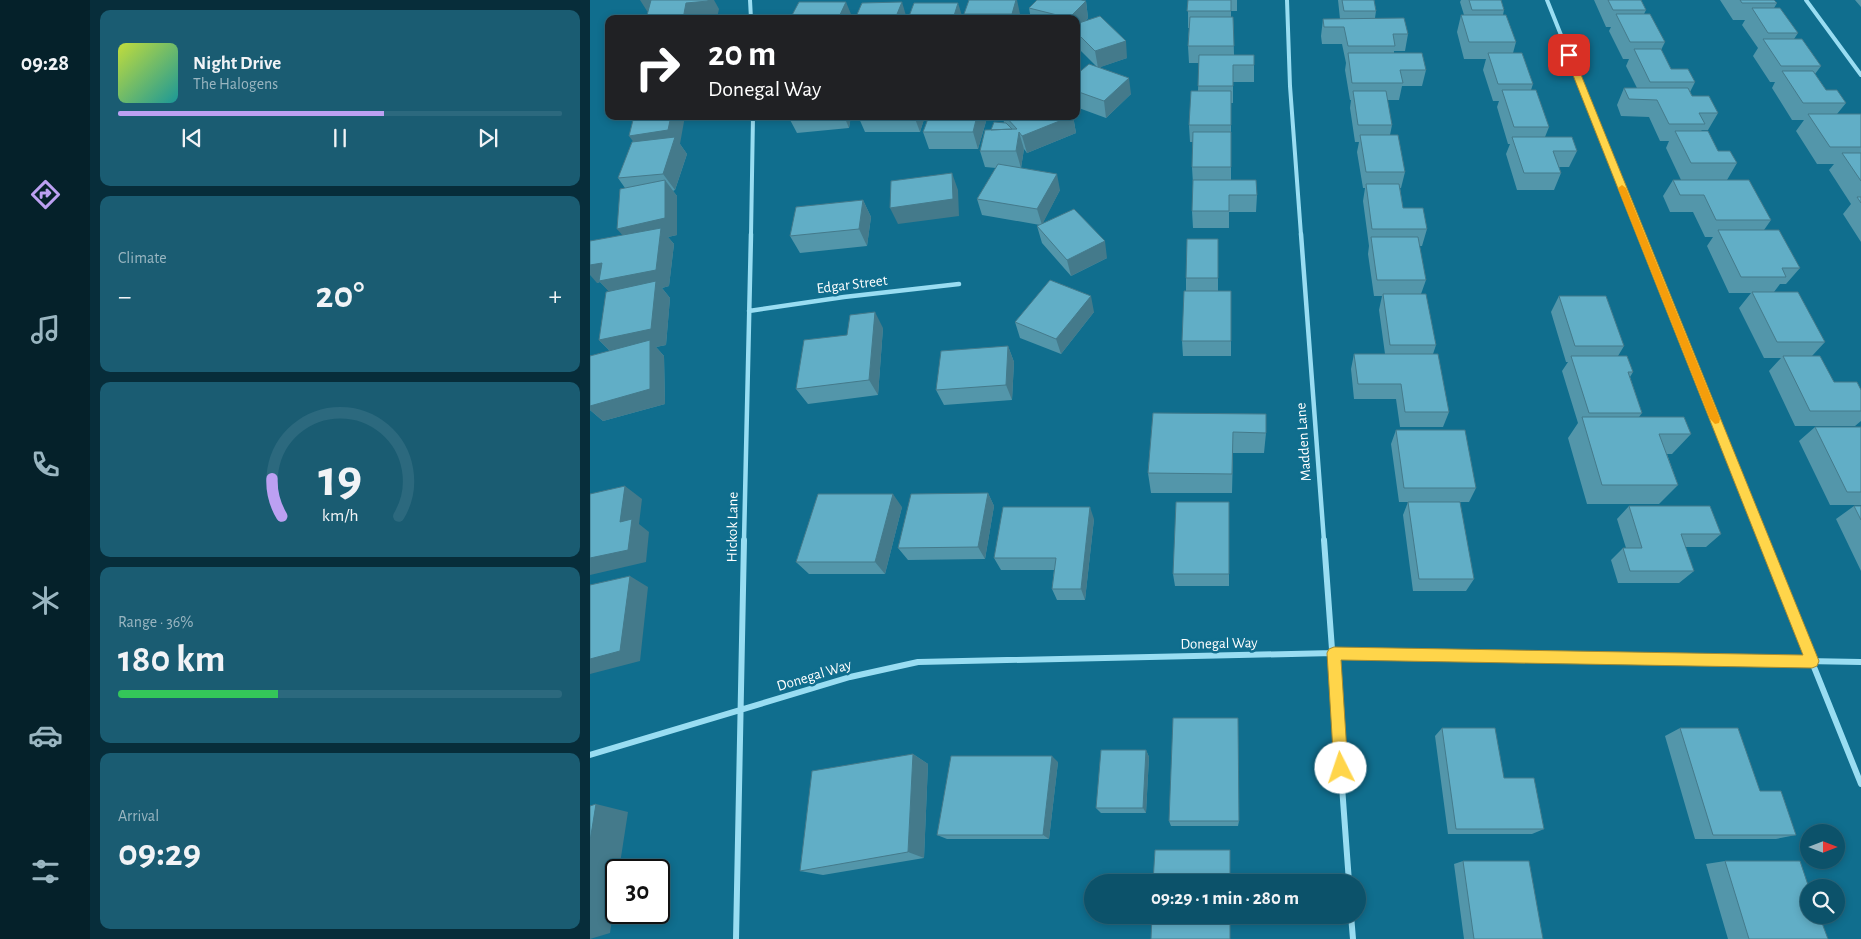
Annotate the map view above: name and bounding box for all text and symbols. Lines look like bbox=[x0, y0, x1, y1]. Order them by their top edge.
pin bbox=[1548, 34, 1590, 76]
icon: right bbox=[625, 35, 690, 100]
text: 20 m bbox=[708, 37, 776, 72]
icon: arrive bbox=[1555, 41, 1583, 69]
text: 09:28 bbox=[21, 52, 69, 74]
text: Night Drive bbox=[193, 54, 281, 73]
text: The Halogens bbox=[193, 76, 278, 92]
text: Donegal Way bbox=[708, 78, 821, 100]
icon: previous bbox=[178, 124, 206, 152]
icon: pause bbox=[326, 124, 354, 152]
icon: next bbox=[474, 124, 502, 152]
icon: directions bbox=[28, 177, 63, 212]
text: Climate bbox=[118, 250, 167, 266]
street label: Edgar Street bbox=[816, 273, 888, 296]
text: 20° bbox=[316, 277, 364, 315]
text: − bbox=[118, 283, 131, 311]
text: + bbox=[549, 283, 562, 311]
icon: music bbox=[28, 312, 63, 347]
street label: Madden Lane bbox=[1293, 402, 1314, 482]
icon: phone bbox=[28, 447, 63, 482]
text: 19 bbox=[318, 453, 362, 505]
street label: Hickok Lane bbox=[724, 491, 741, 562]
text: km/h bbox=[322, 507, 358, 525]
icon: climate bbox=[28, 583, 63, 618]
text: Range · 36% bbox=[118, 614, 193, 630]
street label: Donegal Way bbox=[1180, 635, 1258, 652]
text: 180 km bbox=[118, 641, 225, 679]
street label: Donegal Way bbox=[775, 657, 854, 694]
icon: car bbox=[28, 718, 63, 753]
position arrow bbox=[1314, 741, 1366, 793]
text: Arrival bbox=[118, 808, 159, 824]
north arrow bbox=[1800, 824, 1845, 869]
map controls bbox=[1800, 824, 1845, 924]
text: 09:29 bbox=[118, 835, 201, 873]
icon: filters bbox=[28, 854, 63, 889]
speed limit sign: 30 bbox=[605, 859, 670, 924]
button: search bbox=[1800, 879, 1845, 924]
text: 09:29 · 1 min · 280 m bbox=[1151, 889, 1299, 908]

